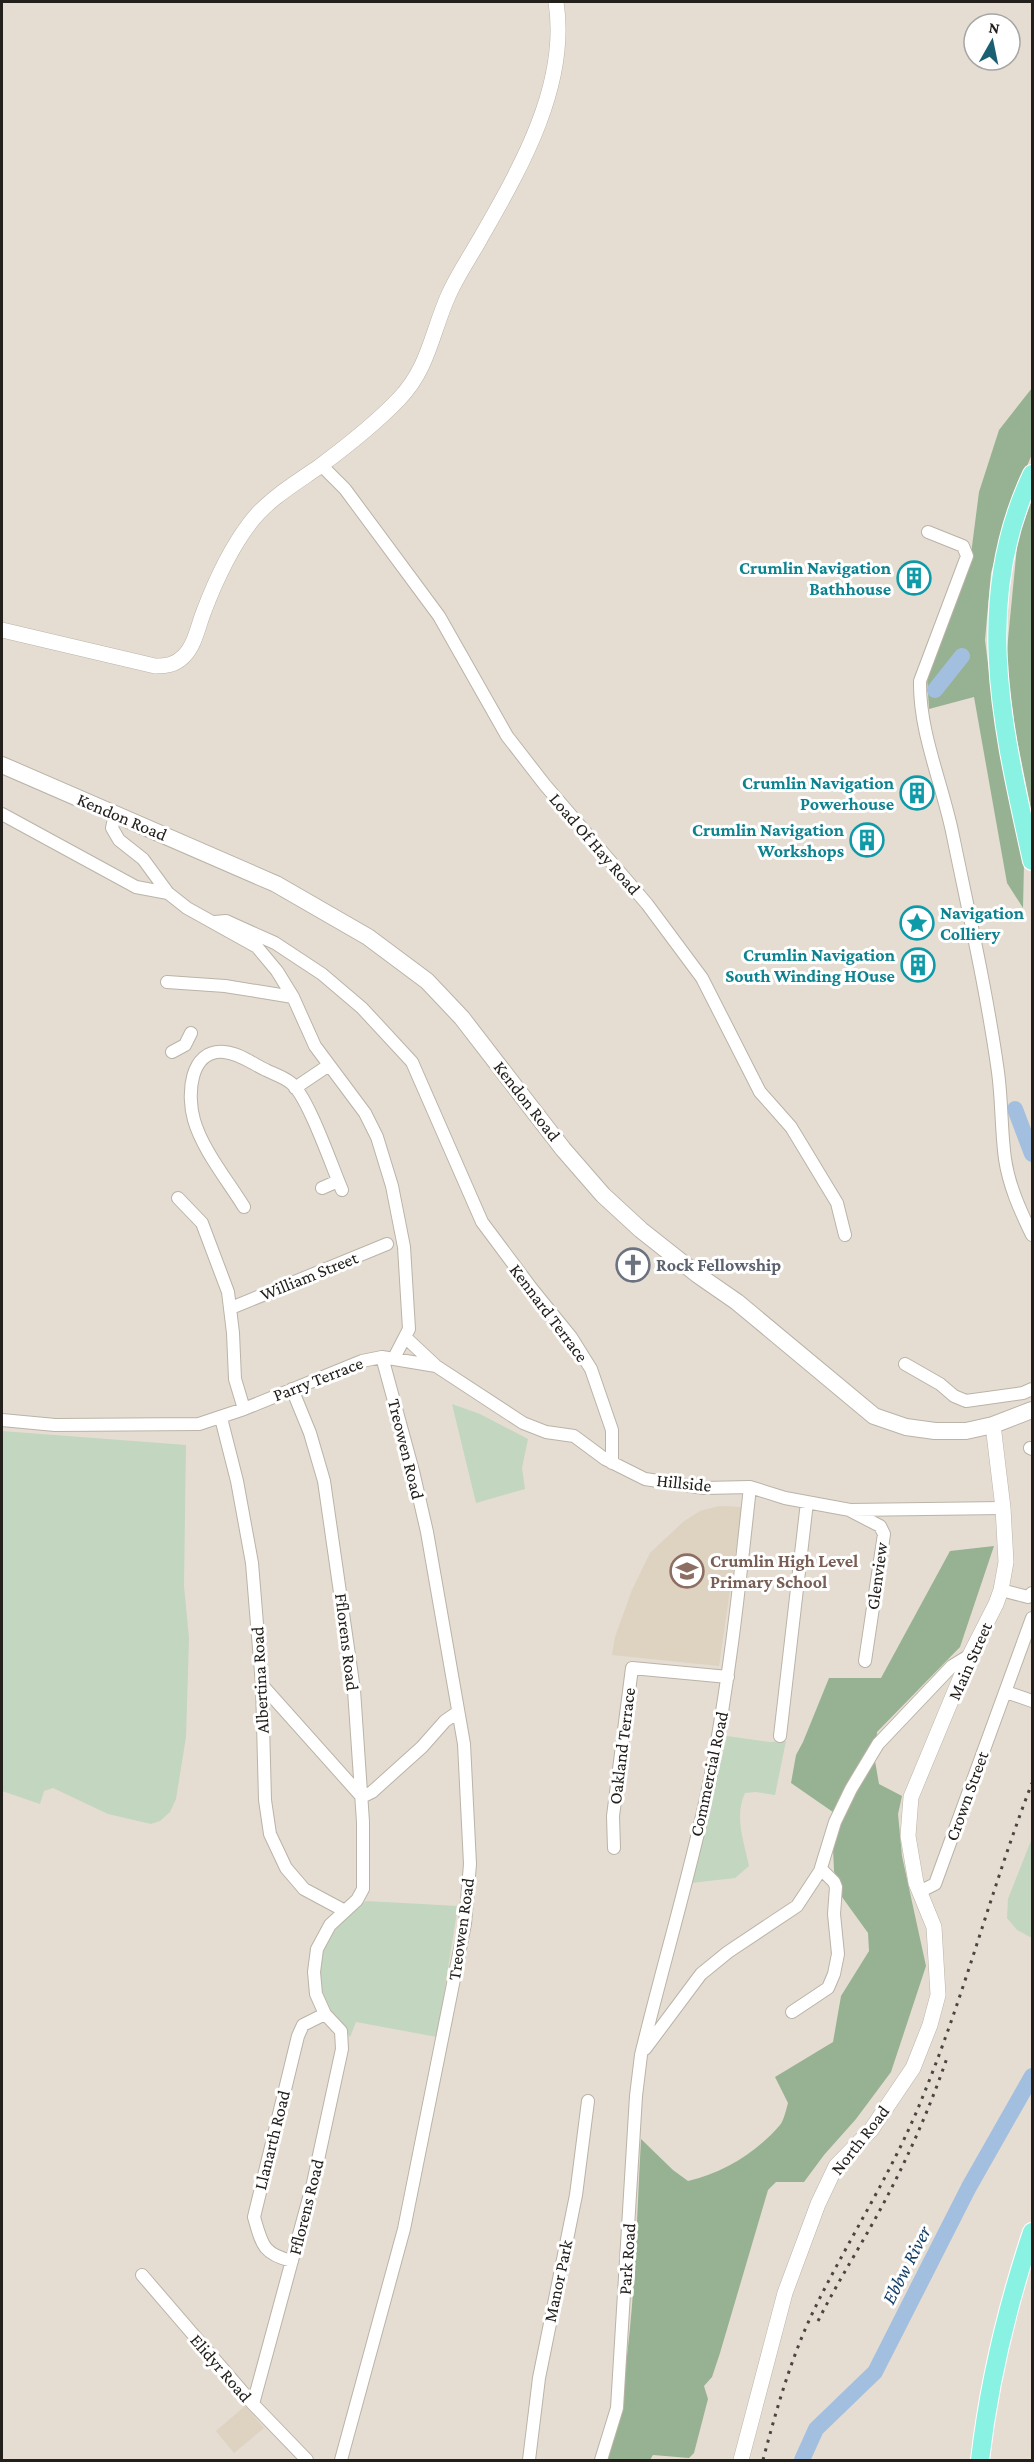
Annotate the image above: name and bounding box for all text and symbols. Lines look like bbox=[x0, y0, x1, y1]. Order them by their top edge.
north arrow bbox=[962, 12, 1022, 72]
text: N bbox=[988, 18, 1001, 37]
place label: Crumlin Navigation Bathhouse bbox=[739, 558, 892, 599]
building icon: Crumlin Navigation Bathhouse bbox=[896, 560, 932, 596]
place label: Crumlin Navigation Powerhouse bbox=[742, 773, 895, 814]
building icon: Crumlin Navigation Powerhouse bbox=[899, 775, 935, 811]
street label: Kendon Road bbox=[74, 789, 170, 845]
street label: Load Of Hay Road bbox=[545, 789, 645, 899]
place label: Crumlin Navigation Workshops bbox=[692, 820, 845, 861]
building icon: Crumlin Navigation Workshops bbox=[849, 822, 885, 858]
place label: Navigation Colliery bbox=[940, 903, 1025, 944]
place icon: Navigation Colliery bbox=[899, 905, 935, 941]
place label: Crumlin Navigation South Winding HOuse bbox=[725, 945, 896, 986]
building icon: Crumlin Navigation South Winding HOuse bbox=[900, 947, 936, 983]
street label: Kendon Road bbox=[490, 1057, 565, 1145]
street label: William Street bbox=[257, 1247, 362, 1305]
church icon: Rock Fellowship bbox=[615, 1247, 651, 1283]
place label: Rock Fellowship bbox=[656, 1255, 781, 1275]
street label: Kennard Terrace bbox=[506, 1260, 592, 1366]
street label: Parry Terrace bbox=[270, 1353, 366, 1405]
street label: Treowen Road bbox=[384, 1397, 428, 1502]
street label: Hillside bbox=[656, 1470, 713, 1496]
street label: Glenview bbox=[862, 1540, 892, 1611]
place label: Crumlin High Level Primary School bbox=[710, 1551, 858, 1592]
school or university icon: Crumlin High Level Primary School bbox=[669, 1553, 705, 1589]
street label: Fflorens Road bbox=[331, 1592, 363, 1692]
street label: Main Street bbox=[944, 1618, 996, 1703]
street label: Albertina Road bbox=[247, 1626, 273, 1734]
street label: Oakland Terrace bbox=[605, 1686, 639, 1806]
street label: Commercial Road bbox=[686, 1709, 732, 1838]
street label: Crown Street bbox=[942, 1747, 993, 1844]
street label: Treowen Road bbox=[444, 1876, 478, 1981]
street label: Llanarth Road bbox=[250, 2088, 294, 2192]
street label: North Road bbox=[827, 2101, 894, 2179]
street label: Fflorens Road bbox=[284, 2156, 328, 2257]
street label: Park Road bbox=[615, 2222, 640, 2296]
water label: Ebbw River bbox=[877, 2222, 935, 2308]
street label: Manor Park bbox=[540, 2238, 577, 2324]
street label: Elidyr Road bbox=[186, 2330, 256, 2406]

